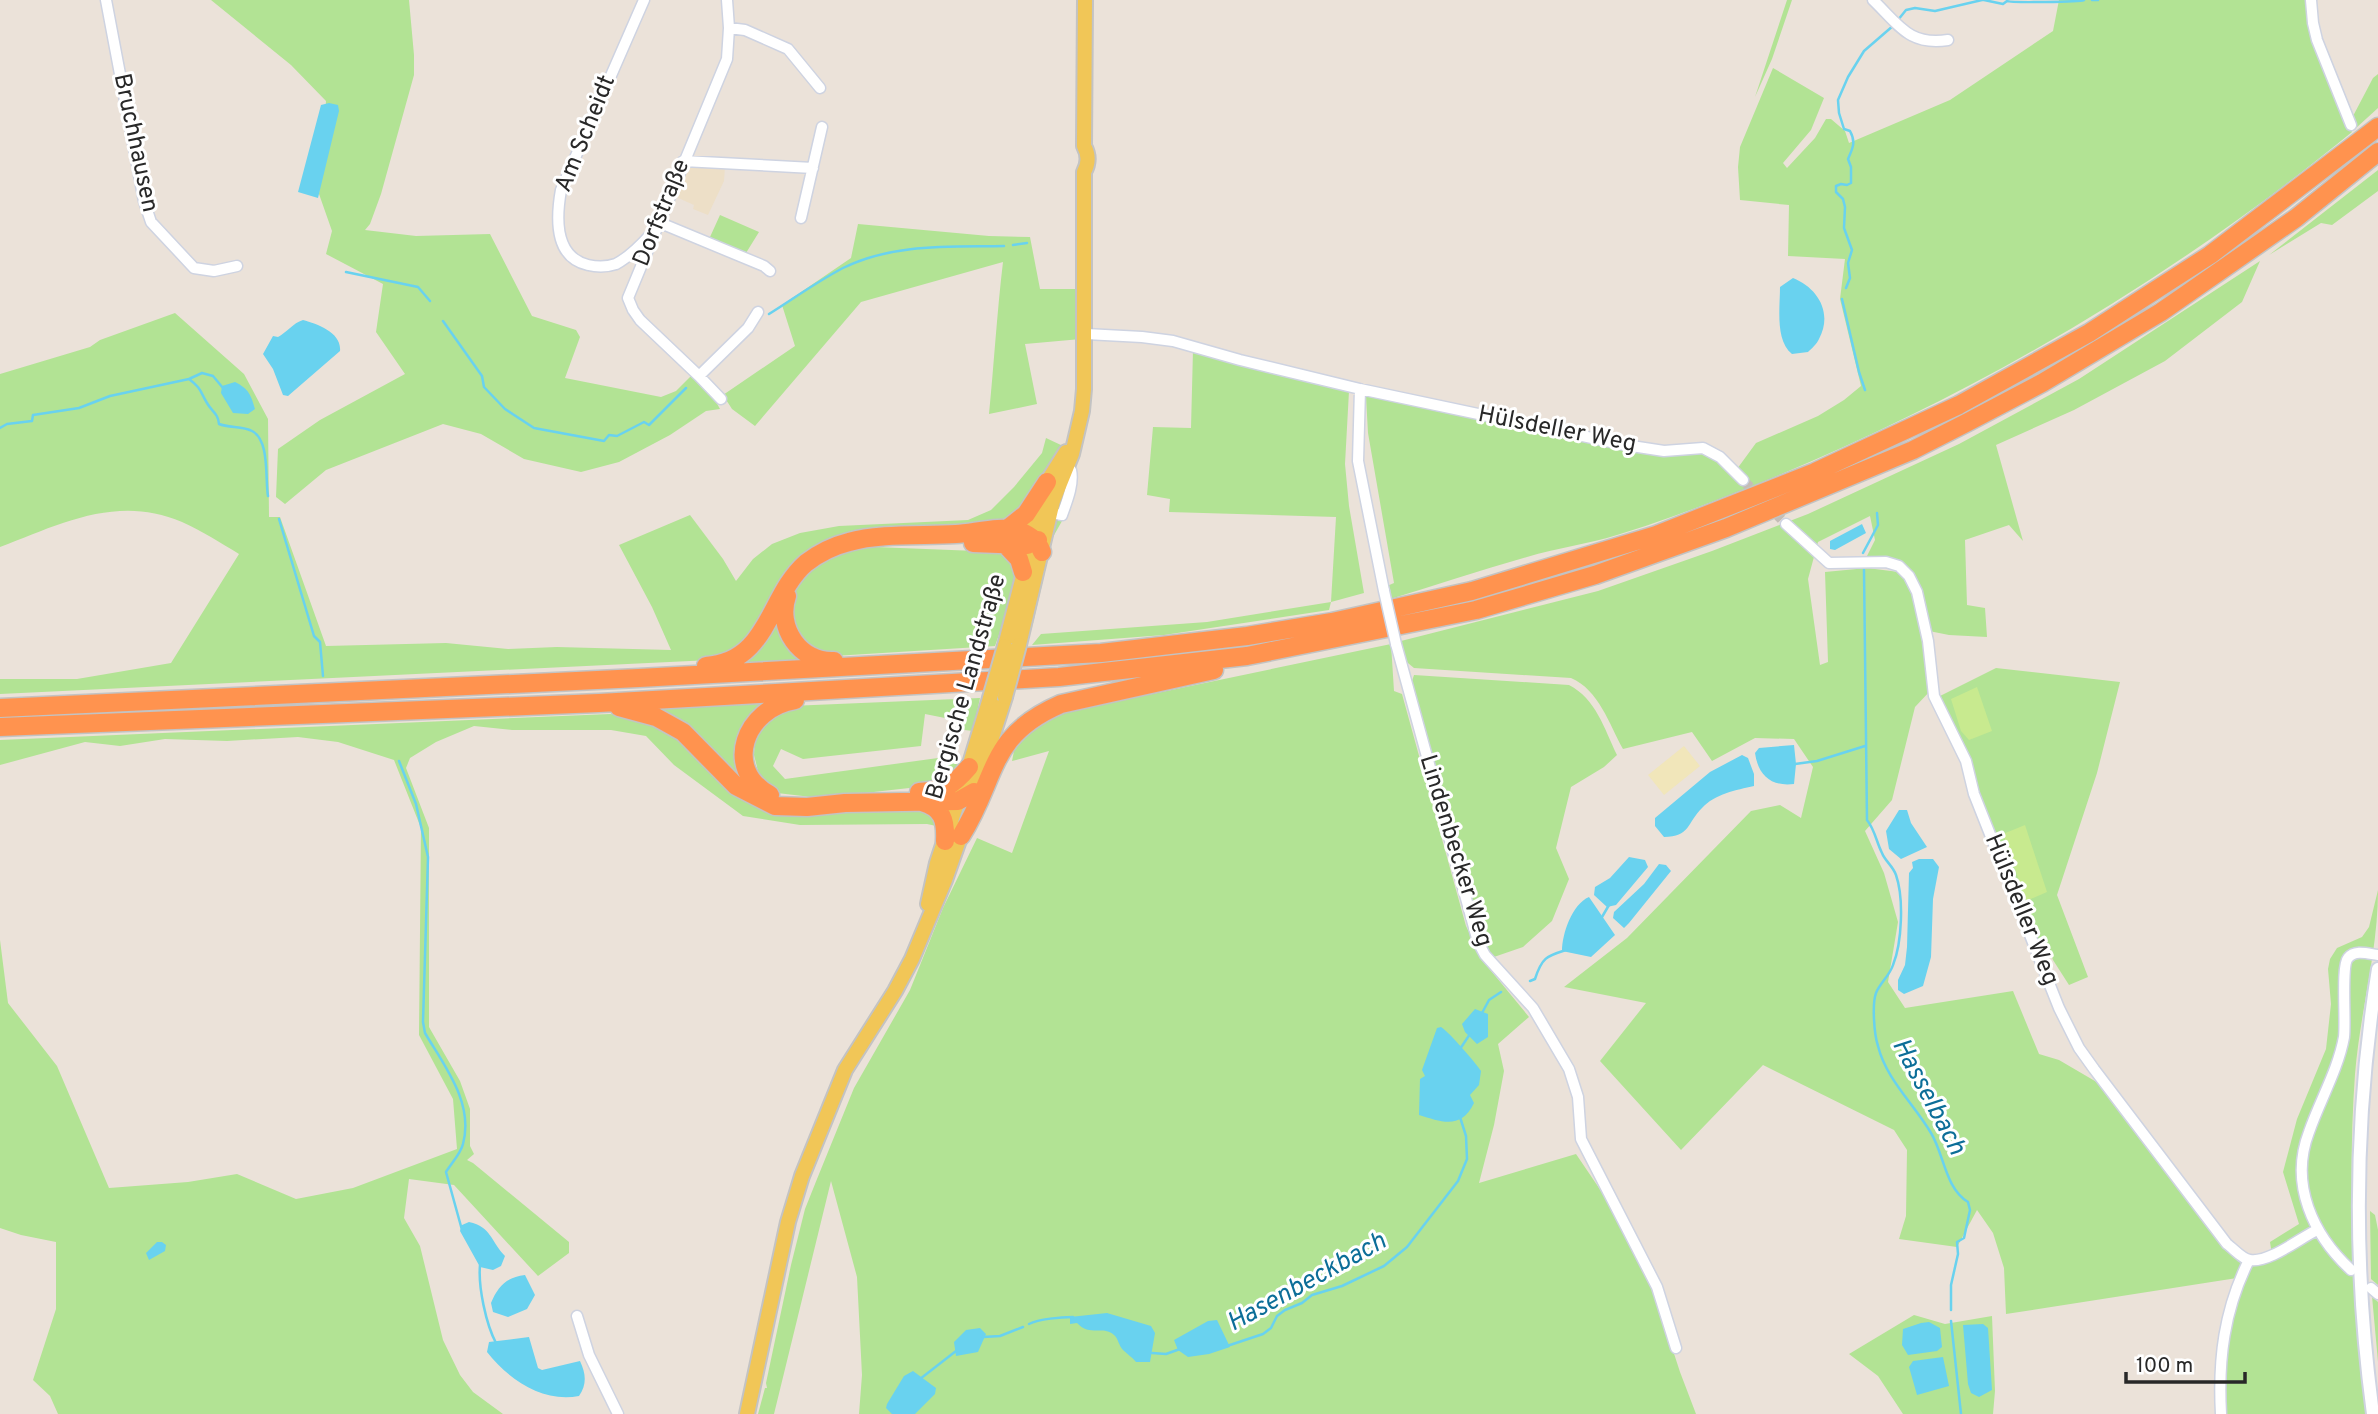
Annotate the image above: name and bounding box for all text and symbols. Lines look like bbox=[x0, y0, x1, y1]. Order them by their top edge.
street label: Bruchhausen bbox=[106, 71, 164, 215]
street label: Am Scheidt bbox=[549, 71, 623, 197]
street label: Dorfstraße bbox=[627, 155, 697, 271]
street label: Hülsdeller Weg bbox=[1475, 400, 1639, 460]
street label: Bergische Landstraße bbox=[920, 571, 1014, 803]
street label: Lindenbecker Weg bbox=[1412, 751, 1498, 951]
street label: Hülsdeller Weg bbox=[1977, 830, 2065, 990]
water label: Hasselbach bbox=[1883, 1033, 1973, 1161]
water label: Hasenbeckbach bbox=[1222, 1226, 1392, 1340]
scale bar bbox=[2126, 1340, 2245, 1384]
text: 100 m bbox=[2136, 1353, 2193, 1380]

